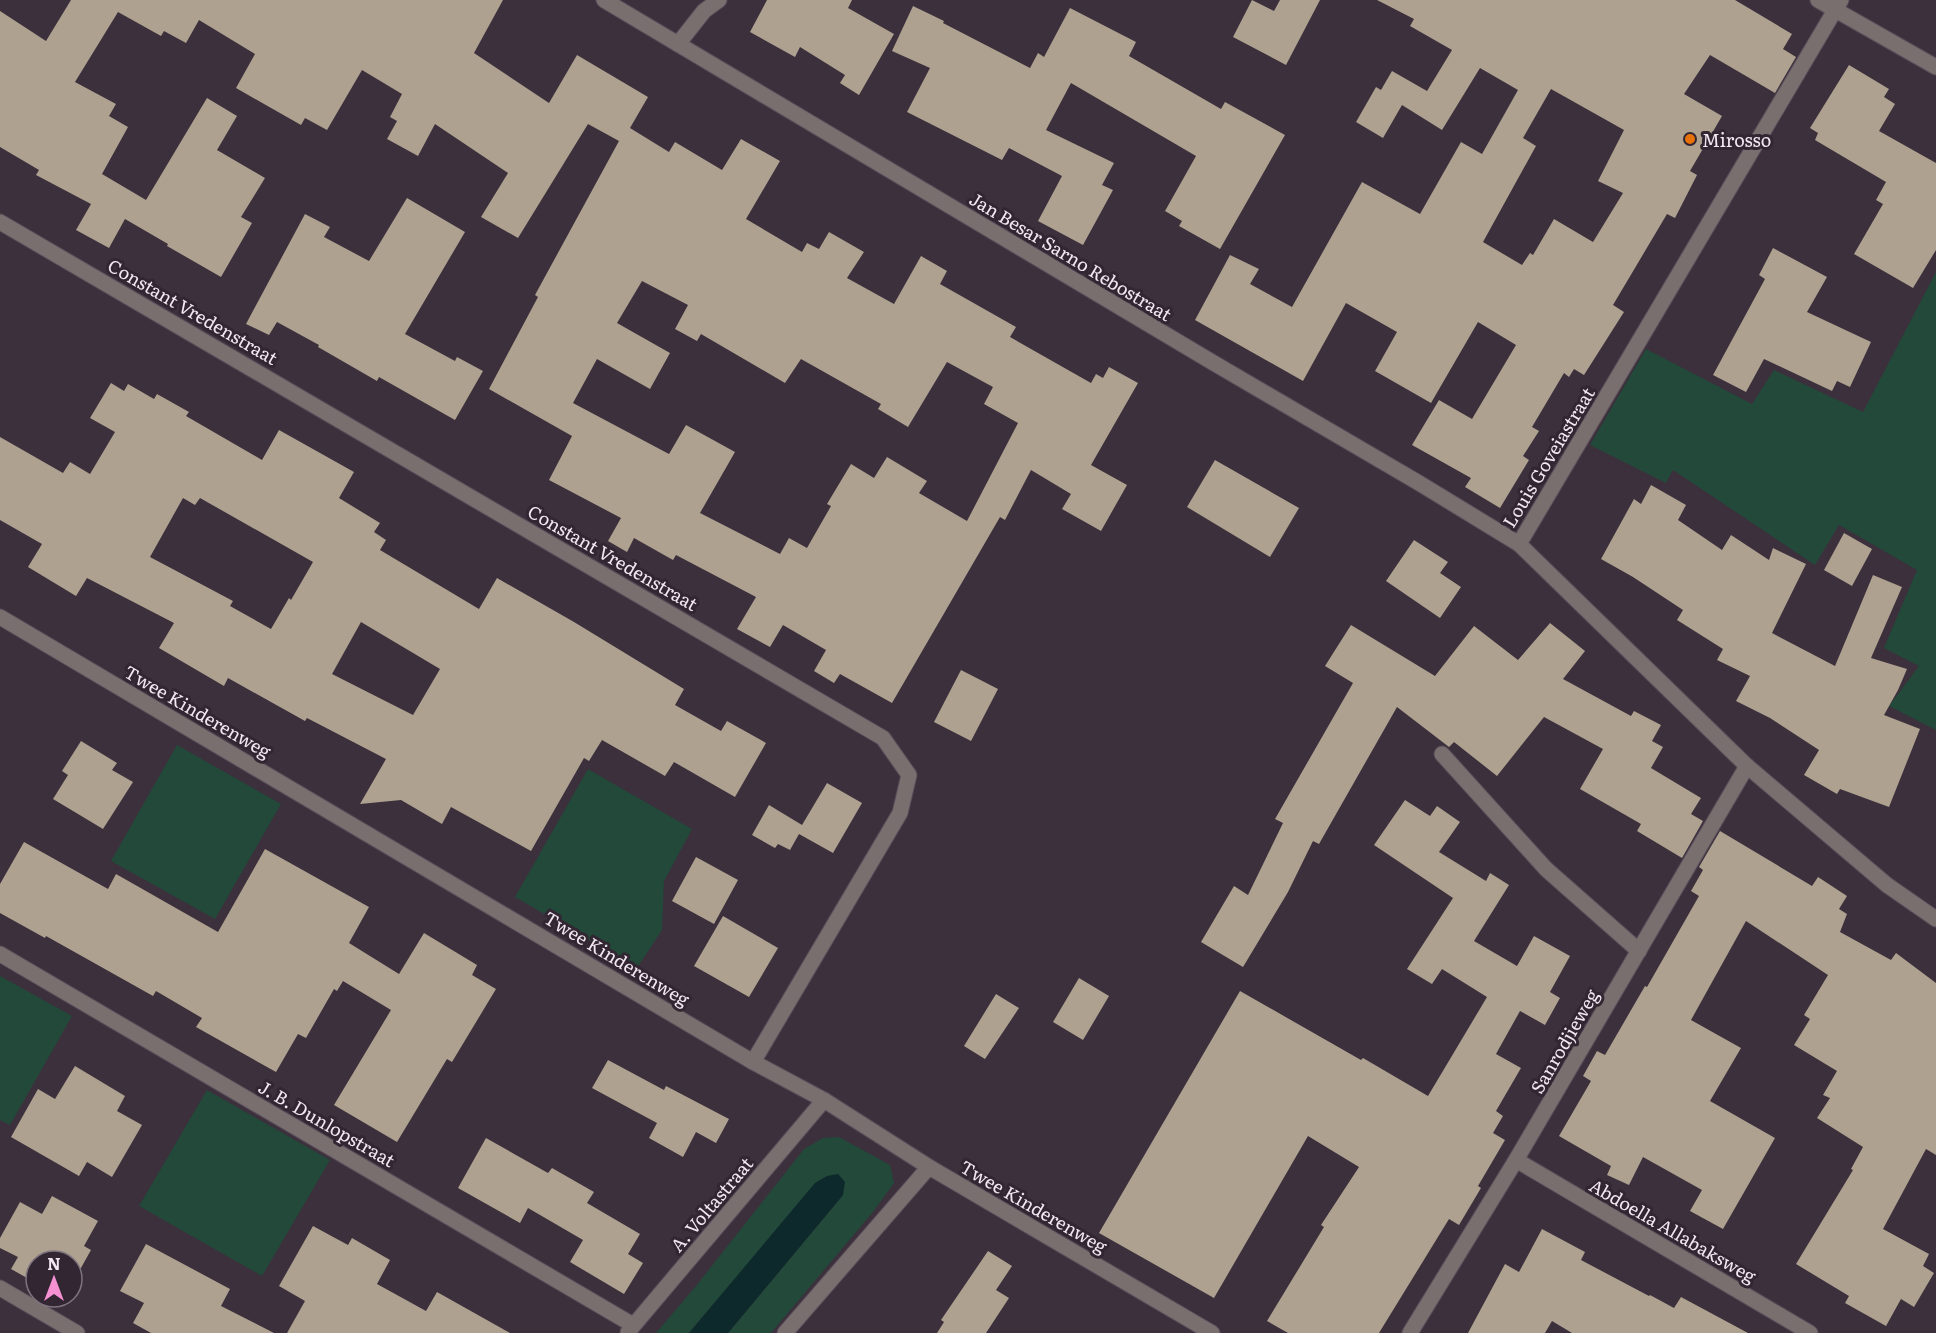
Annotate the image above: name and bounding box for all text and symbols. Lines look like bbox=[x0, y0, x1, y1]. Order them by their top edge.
place label: Mirosso bbox=[1702, 126, 1771, 153]
marker: Mirosso bbox=[1683, 132, 1697, 146]
street label: Jan Besar Sarno Rebostraat bbox=[965, 185, 1178, 328]
street label: Constant Vredenstraat bbox=[103, 251, 284, 371]
street label: Louis Goveiastraat bbox=[1495, 381, 1601, 532]
street label: Constant Vredenstraat bbox=[523, 497, 704, 617]
street label: Twee Kinderenweg bbox=[120, 658, 277, 765]
street label: Twee Kinderenweg bbox=[539, 904, 696, 1013]
street label: Sanrodjieweg bbox=[1523, 983, 1605, 1098]
street label: J. B. Dunlopstraat bbox=[254, 1073, 401, 1173]
street label: A. Voltastraat bbox=[663, 1150, 759, 1257]
street label: Twee Kinderenweg bbox=[956, 1153, 1113, 1260]
street label: Abdoella Allabaksweg bbox=[1585, 1171, 1762, 1289]
north arrow bbox=[24, 1249, 84, 1309]
text: N bbox=[47, 1251, 61, 1275]

